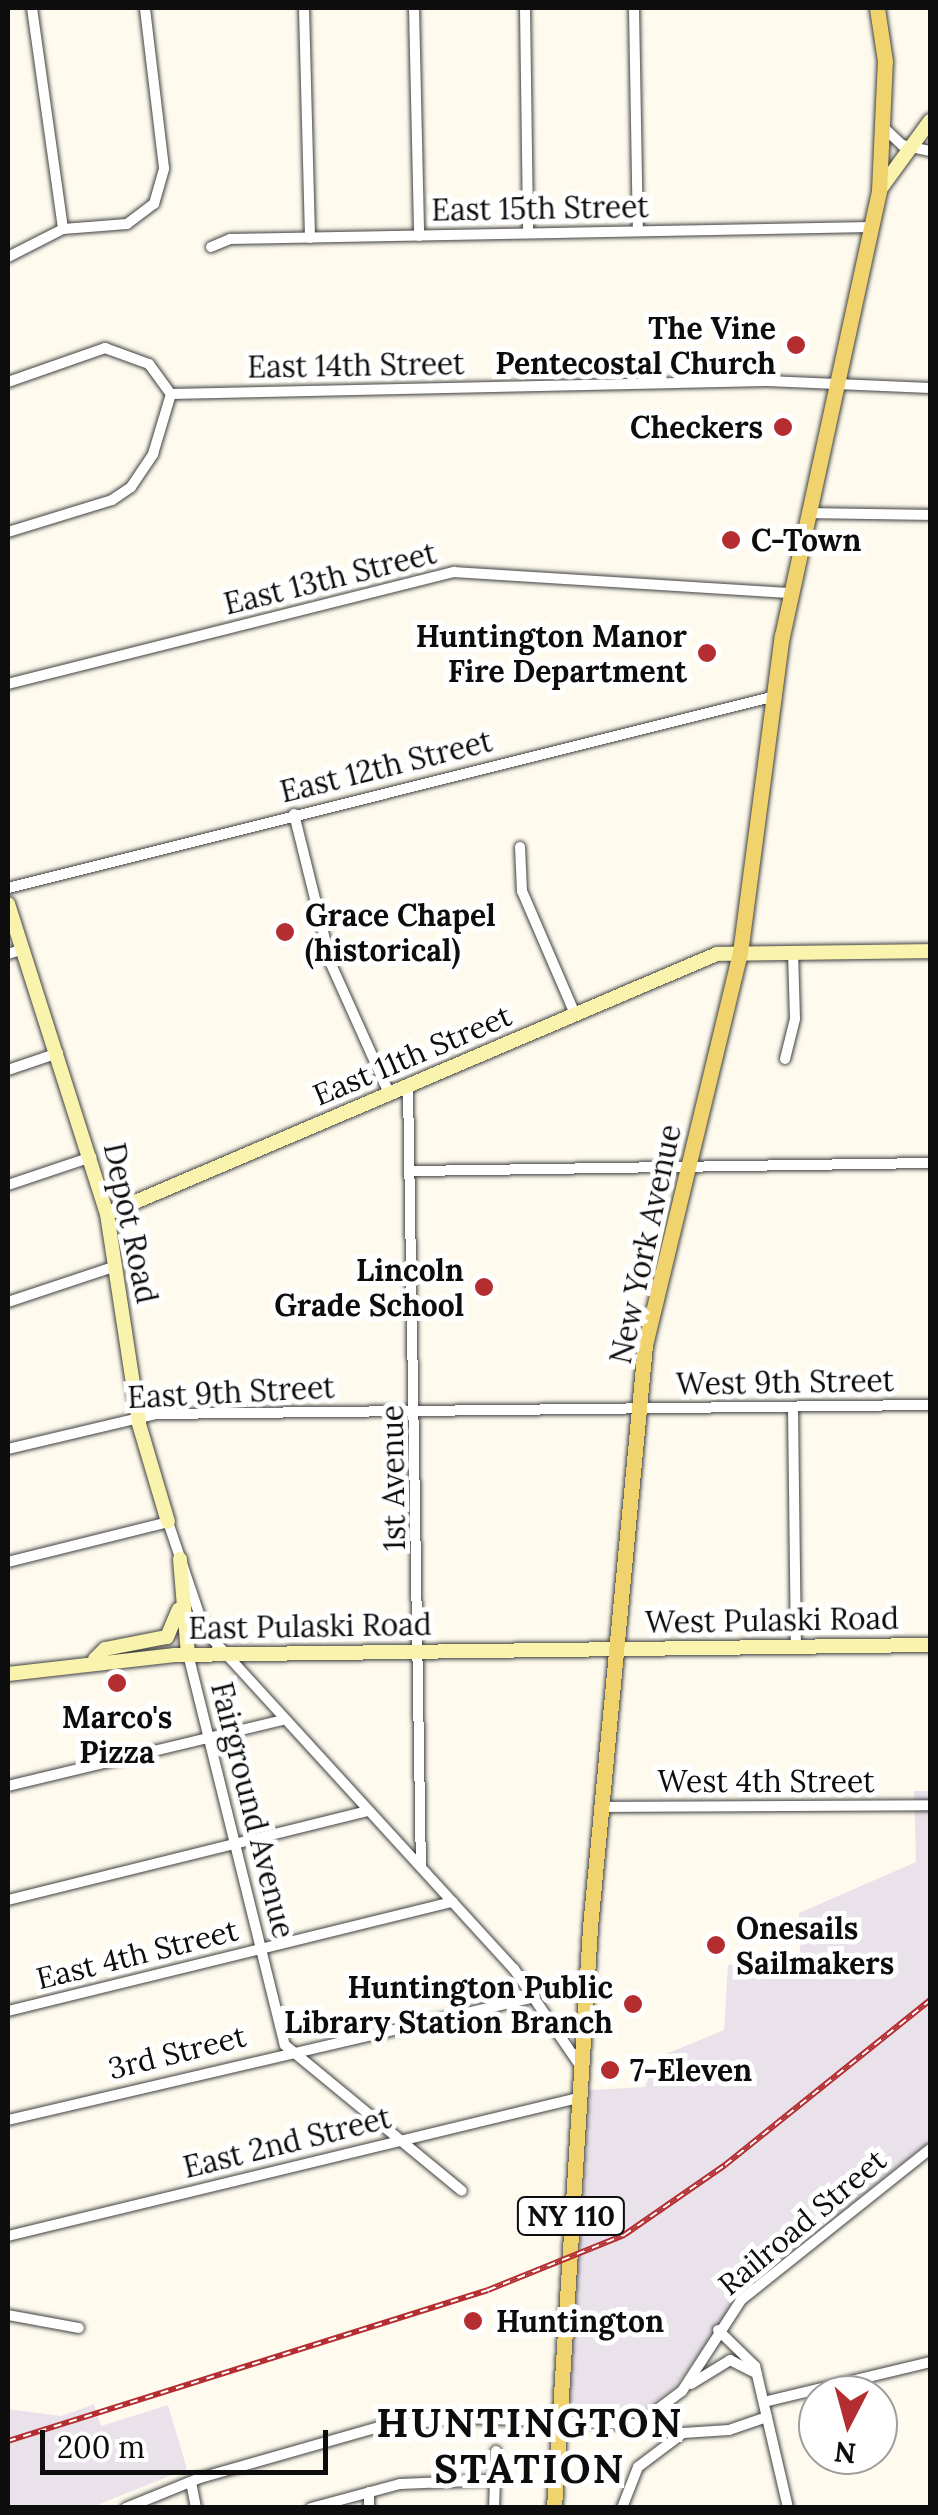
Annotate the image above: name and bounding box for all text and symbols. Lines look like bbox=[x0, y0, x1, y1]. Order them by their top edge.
street label: East 15th Street bbox=[431, 188, 649, 228]
place label: The Vine Pentecostal Church bbox=[495, 310, 776, 380]
marker: The Vine Pentecostal Church bbox=[785, 334, 807, 356]
street label: East 14th Street bbox=[247, 345, 465, 385]
place label: Checkers bbox=[630, 409, 763, 445]
marker: Checkers bbox=[772, 416, 794, 438]
place label: C-Town bbox=[751, 522, 861, 558]
marker: C-Town bbox=[720, 529, 742, 551]
street label: East 13th Street bbox=[220, 534, 440, 622]
place label: Huntington Manor Fire Department bbox=[416, 618, 687, 688]
marker: Huntington Manor Fire Department bbox=[696, 642, 718, 664]
street label: East 12th Street bbox=[276, 722, 496, 810]
place label: Grace Chapel (historical) bbox=[305, 897, 495, 968]
marker: Grace Chapel (historical) bbox=[274, 921, 296, 943]
street label: East 11th Street bbox=[307, 997, 517, 1113]
street label: New York Avenue bbox=[602, 1121, 688, 1367]
street label: Depot Road bbox=[96, 1139, 166, 1307]
place label: Lincoln Grade School bbox=[274, 1252, 464, 1322]
marker: Lincoln Grade School bbox=[473, 1276, 495, 1298]
street label: West 9th Street bbox=[676, 1362, 894, 1402]
street label: East 9th Street bbox=[127, 1369, 335, 1415]
street label: 1st Avenue bbox=[374, 1405, 412, 1551]
street label: West Pulaski Road bbox=[645, 1600, 899, 1640]
street label: East Pulaski Road bbox=[188, 1606, 432, 1646]
marker: Marco's Pizza bbox=[106, 1672, 128, 1694]
street label: Fairground Avenue bbox=[204, 1678, 302, 1942]
place label: Marco's Pizza bbox=[62, 1699, 172, 1770]
street label: West 4th Street bbox=[657, 1763, 875, 1799]
place label: Onesails Sailmakers bbox=[736, 1910, 894, 1980]
street label: East 4th Street bbox=[33, 1912, 241, 1996]
marker: Onesails Sailmakers bbox=[705, 1934, 727, 1956]
place label: Huntington Public Library Station Branch bbox=[284, 1969, 613, 2040]
marker: Huntington Public Library Station Branch bbox=[622, 1993, 644, 2015]
street label: 3rd Street bbox=[105, 2018, 249, 2086]
place label: 7-Eleven bbox=[630, 2052, 752, 2088]
marker: 7-Eleven bbox=[599, 2059, 621, 2081]
street label: East 2nd Street bbox=[179, 2099, 395, 2185]
street label: Railroad Street bbox=[711, 2141, 893, 2303]
road number: NY 110 bbox=[516, 2193, 626, 2239]
place label: Huntington bbox=[496, 2303, 664, 2339]
marker: Huntington bbox=[460, 2308, 486, 2334]
north arrow bbox=[798, 2375, 898, 2475]
district label: HUNTINGTON STATION bbox=[376, 2399, 684, 2493]
scale bar bbox=[45, 2410, 332, 2472]
text: 200 m bbox=[57, 2428, 145, 2466]
text: N bbox=[832, 2434, 858, 2472]

